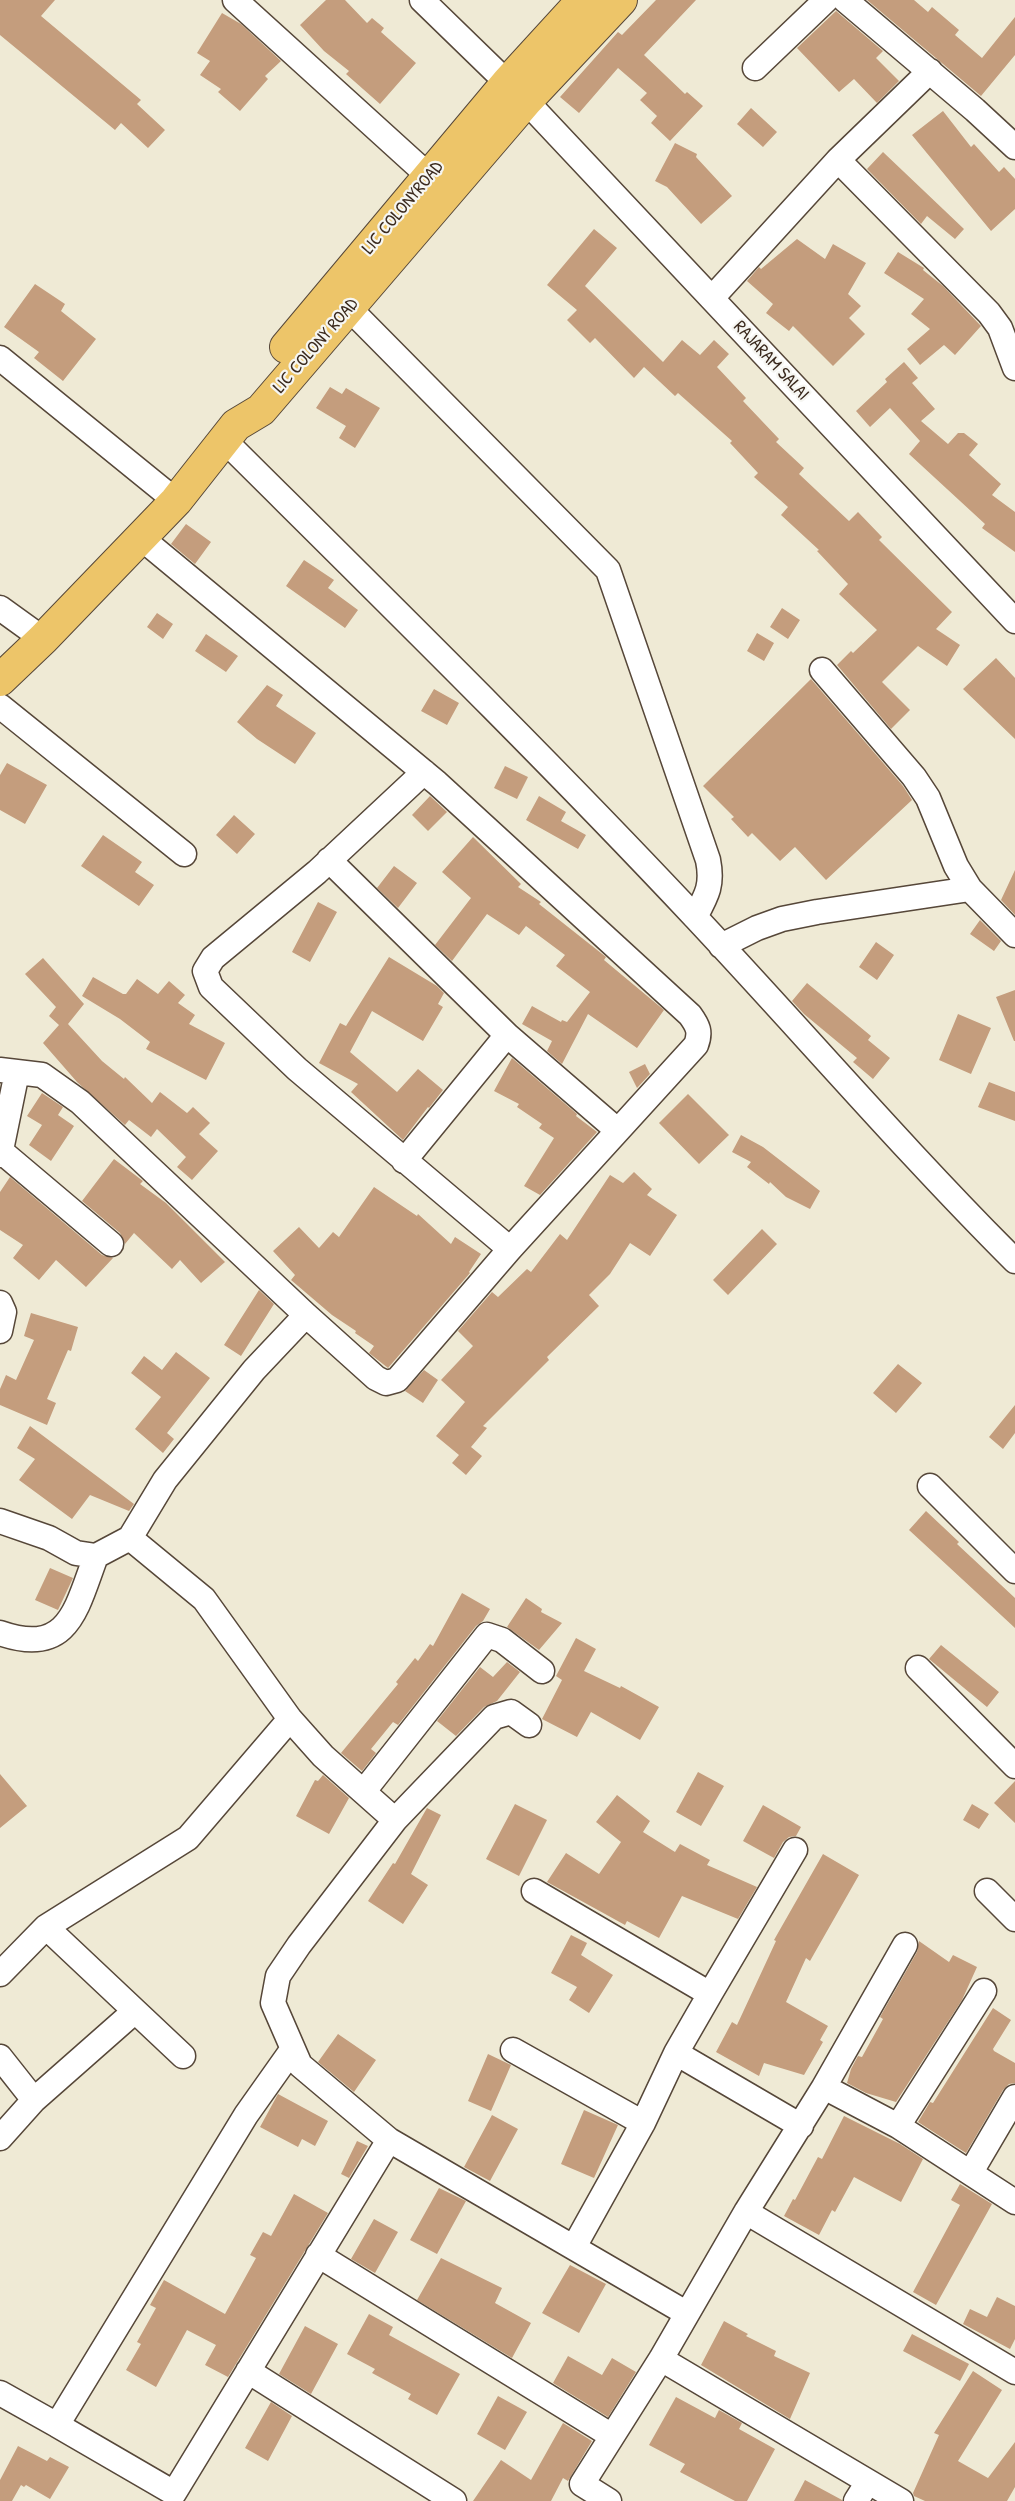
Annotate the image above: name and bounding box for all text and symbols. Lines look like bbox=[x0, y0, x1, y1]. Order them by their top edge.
street label: LIC COLONYROAD bbox=[358, 157, 448, 259]
street label: LIC COLONY ROAD bbox=[269, 294, 363, 398]
street label: RAJARAM SALAI bbox=[729, 317, 813, 405]

